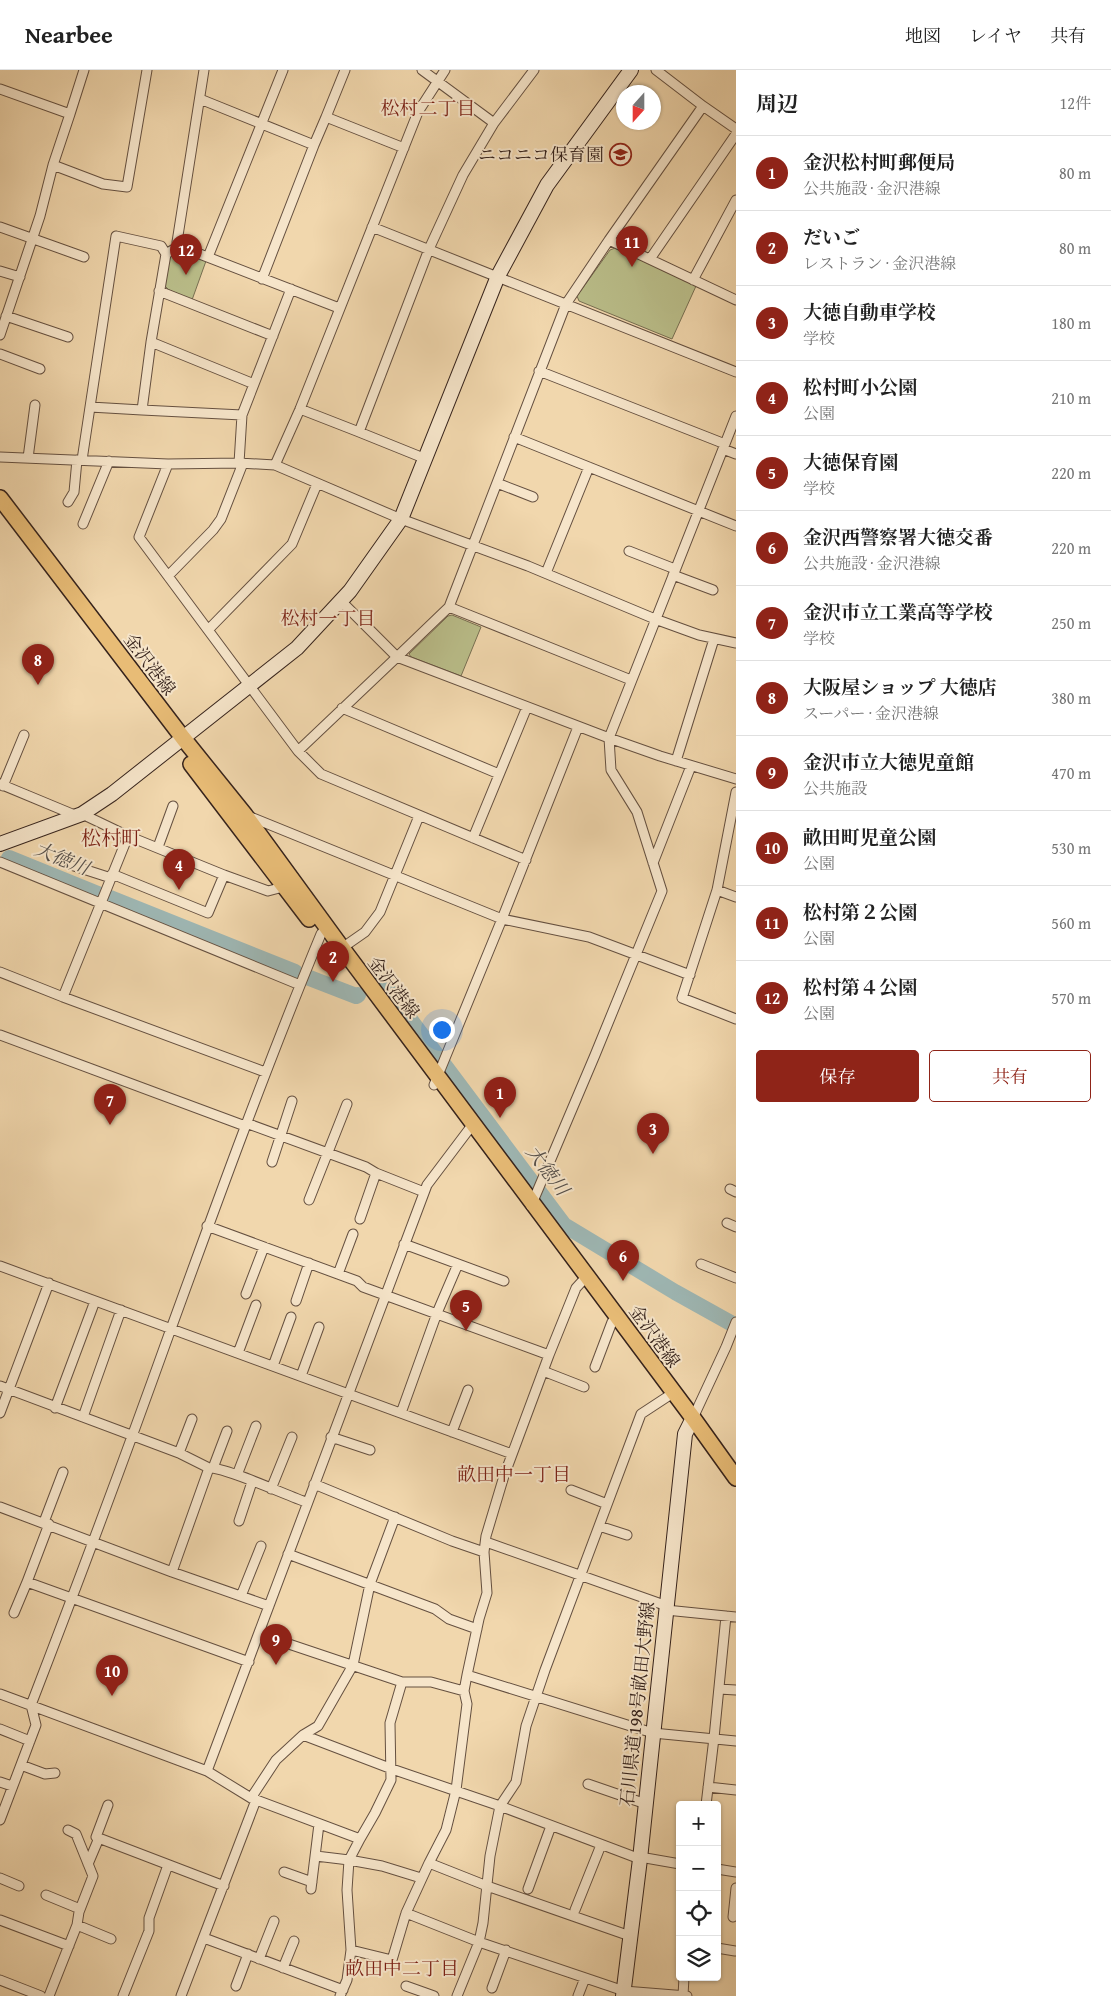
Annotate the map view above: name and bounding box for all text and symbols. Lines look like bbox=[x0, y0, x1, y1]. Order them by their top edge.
text: Nearbee bbox=[25, 17, 113, 52]
text: 地図 bbox=[905, 22, 941, 49]
text: レイヤ bbox=[969, 22, 1022, 49]
text: 共有 bbox=[1050, 22, 1086, 49]
north arrow bbox=[616, 85, 661, 130]
text: 周辺 bbox=[756, 88, 798, 119]
text: 12件 bbox=[1060, 91, 1091, 115]
district label: 松村二丁目 bbox=[380, 94, 476, 122]
place label: ニコニコ保育園 bbox=[478, 141, 604, 168]
school or university icon: ニコニコ保育園 bbox=[608, 142, 632, 166]
text: 金沢松村町郵便局 bbox=[803, 148, 955, 176]
text: 1 bbox=[768, 161, 776, 185]
text: 80 m bbox=[1059, 161, 1091, 185]
text: 公共施設 · 金沢港線 bbox=[803, 176, 941, 200]
text: だいご bbox=[803, 223, 860, 251]
pin: 11 bbox=[616, 226, 648, 267]
pin: 12 bbox=[170, 234, 202, 275]
text: 2 bbox=[768, 236, 776, 260]
text: 80 m bbox=[1059, 236, 1091, 260]
text: レストラン · 金沢港線 bbox=[803, 251, 956, 275]
text: 大徳自動車学校 bbox=[803, 298, 936, 326]
text: 3 bbox=[768, 311, 776, 335]
text: 180 m bbox=[1051, 311, 1091, 335]
text: 学校 bbox=[803, 326, 835, 350]
text: 松村町小公園 bbox=[803, 373, 917, 401]
text: 4 bbox=[768, 386, 776, 410]
text: 210 m bbox=[1051, 386, 1091, 410]
text: 公園 bbox=[803, 401, 835, 425]
text: 大徳保育園 bbox=[803, 448, 898, 476]
text: 5 bbox=[768, 461, 776, 485]
text: 220 m bbox=[1051, 461, 1091, 485]
text: 学校 bbox=[803, 476, 835, 500]
text: 金沢西警察署大徳交番 bbox=[803, 523, 993, 551]
text: 6 bbox=[768, 536, 776, 560]
text: 220 m bbox=[1051, 536, 1091, 560]
text: 公共施設 · 金沢港線 bbox=[803, 551, 941, 575]
text: 金沢市立工業高等学校 bbox=[803, 598, 993, 626]
district label: 松村一丁目 bbox=[280, 604, 376, 632]
text: 7 bbox=[768, 611, 776, 635]
text: 250 m bbox=[1051, 611, 1091, 635]
text: 学校 bbox=[803, 626, 835, 650]
street label: 金沢港線 bbox=[118, 627, 182, 701]
pin: 8 bbox=[22, 644, 54, 685]
text: 大阪屋ショップ 大徳店 bbox=[803, 673, 997, 701]
text: 8 bbox=[768, 686, 776, 710]
text: 380 m bbox=[1051, 686, 1091, 710]
text: スーパー · 金沢港線 bbox=[803, 701, 939, 725]
text: 金沢市立大徳児童館 bbox=[803, 748, 974, 776]
text: 9 bbox=[768, 761, 776, 785]
text: 470 m bbox=[1051, 761, 1091, 785]
text: 公共施設 bbox=[803, 776, 867, 800]
district label: 松村町 bbox=[81, 823, 141, 852]
text: 畝田町児童公園 bbox=[803, 823, 936, 851]
water label: 大徳川 bbox=[30, 834, 96, 882]
text: 10 bbox=[764, 836, 780, 860]
text: 530 m bbox=[1051, 836, 1091, 860]
pin: 4 bbox=[163, 849, 195, 890]
text: 公園 bbox=[803, 851, 835, 875]
text: 松村第２公園 bbox=[803, 898, 917, 926]
text: 11 bbox=[764, 911, 780, 935]
text: 560 m bbox=[1051, 911, 1091, 935]
text: 公園 bbox=[803, 926, 835, 950]
pin: 2 bbox=[317, 941, 349, 982]
street label: 金沢港線 bbox=[362, 950, 426, 1024]
text: 松村第４公園 bbox=[803, 973, 917, 1001]
text: 12 bbox=[764, 986, 780, 1010]
text: 570 m bbox=[1051, 986, 1091, 1010]
text: 公園 bbox=[803, 1001, 835, 1025]
your location bbox=[429, 1017, 455, 1043]
button: 保存 bbox=[756, 1050, 919, 1102]
button: 共有 bbox=[929, 1050, 1091, 1102]
pin: 1 bbox=[484, 1077, 516, 1118]
pin: 7 bbox=[94, 1084, 126, 1125]
pin: 3 bbox=[637, 1113, 669, 1154]
water label: 大徳川 bbox=[520, 1139, 578, 1203]
pin: 6 bbox=[607, 1240, 639, 1281]
pin: 5 bbox=[450, 1290, 482, 1331]
street label: 金沢港線 bbox=[623, 1299, 687, 1373]
district label: 畝田中一丁目 bbox=[457, 1460, 571, 1488]
street label: 石川県道198号畝田大野線 bbox=[613, 1600, 661, 1808]
pin: 9 bbox=[260, 1624, 292, 1665]
pin: 10 bbox=[96, 1655, 128, 1696]
map controls bbox=[676, 1801, 721, 1981]
button: + bbox=[676, 1801, 721, 1846]
button: − bbox=[676, 1846, 721, 1891]
button: locate bbox=[676, 1891, 721, 1936]
button: layers bbox=[676, 1936, 721, 1981]
district label: 畝田中二丁目 bbox=[345, 1954, 459, 1982]

